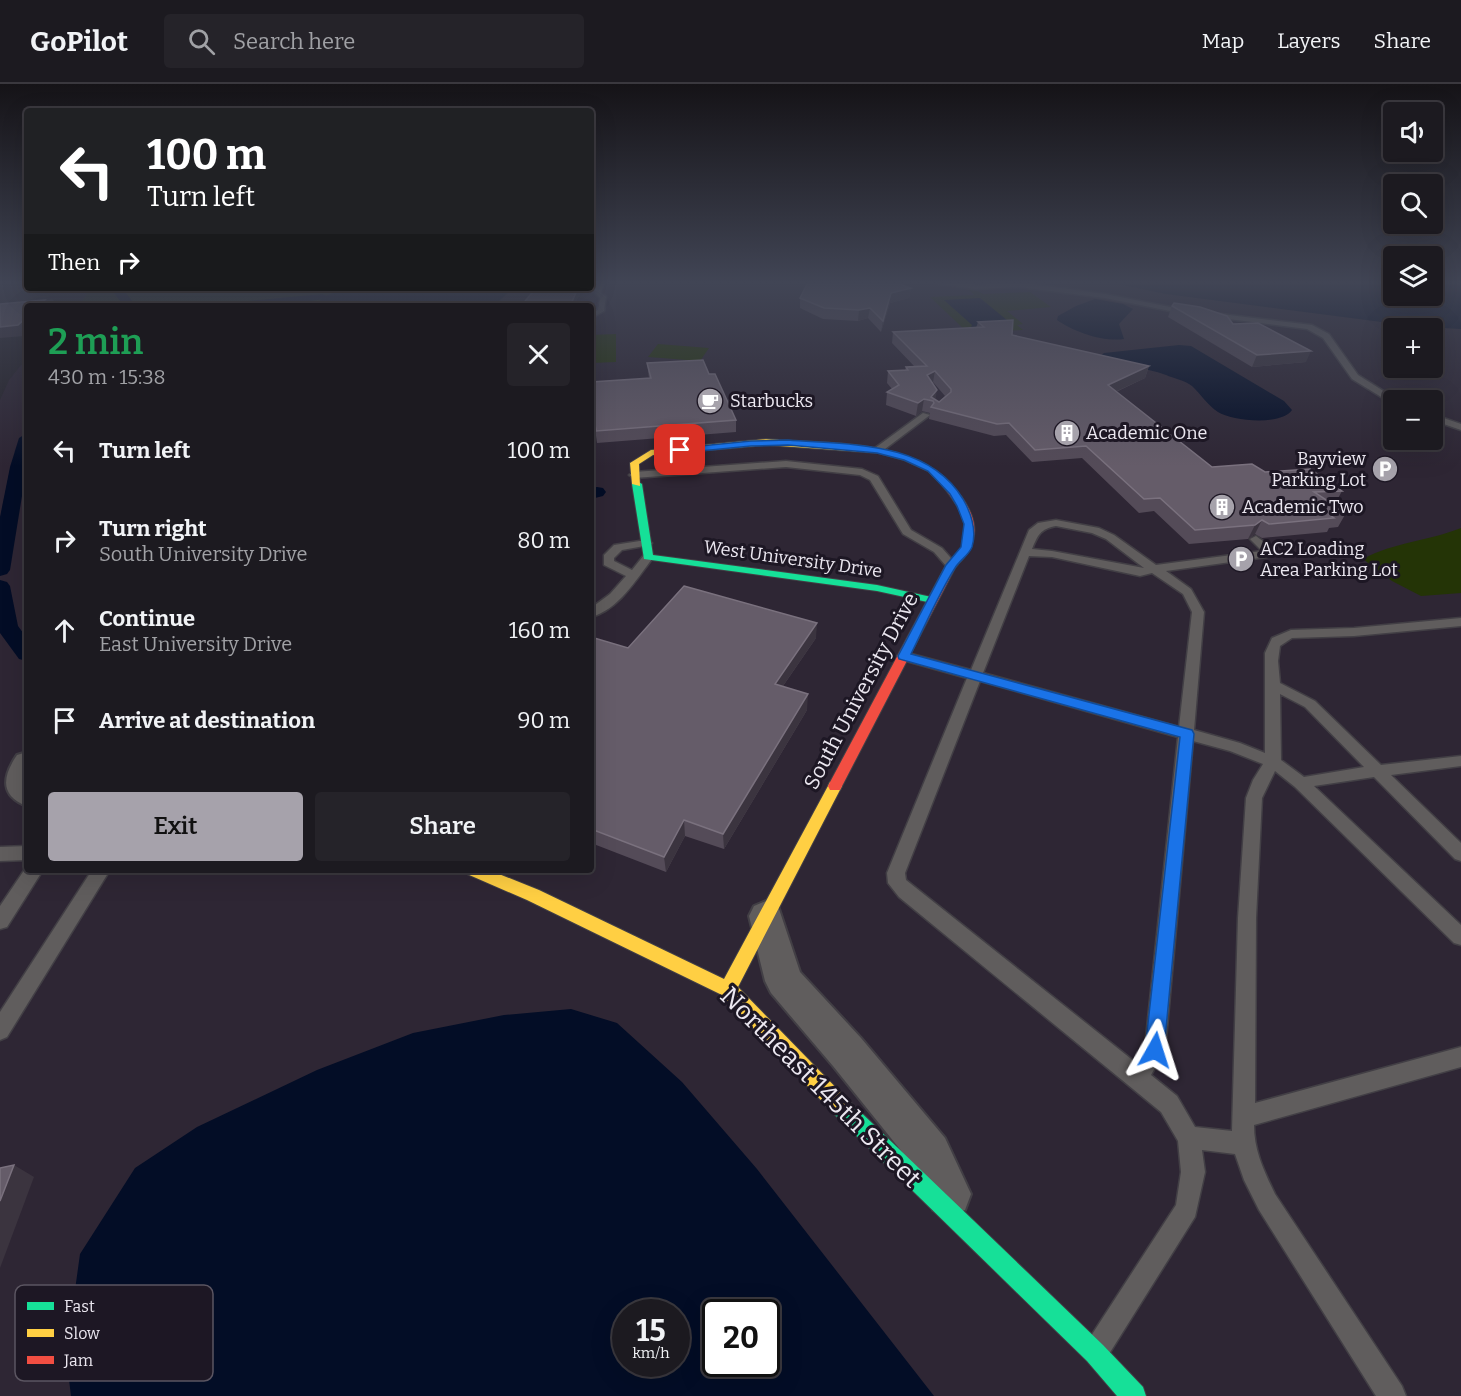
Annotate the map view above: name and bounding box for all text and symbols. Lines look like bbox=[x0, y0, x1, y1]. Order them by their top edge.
search box bbox=[164, 14, 584, 68]
text: GoPilot bbox=[30, 25, 128, 58]
icon: search bbox=[185, 25, 218, 58]
text: Search here bbox=[233, 28, 355, 55]
text: Map bbox=[1202, 28, 1244, 54]
text: Layers bbox=[1277, 28, 1341, 54]
text: Share bbox=[1374, 28, 1431, 54]
map controls bbox=[1383, 102, 1443, 450]
button: sound bbox=[1383, 102, 1443, 162]
text: 100 m bbox=[147, 130, 266, 180]
icon: left bbox=[48, 132, 126, 210]
button: search bbox=[1383, 174, 1443, 234]
text: Turn left bbox=[147, 181, 255, 213]
icon: right bbox=[112, 246, 145, 279]
button: layers bbox=[1383, 246, 1443, 306]
text: Then bbox=[48, 249, 100, 276]
button: + bbox=[1383, 318, 1443, 378]
text: 2 min bbox=[48, 320, 143, 364]
button: close bbox=[507, 323, 570, 386]
text: 430 m · 15:38 bbox=[48, 365, 166, 389]
cafe icon: Starbucks bbox=[695, 386, 725, 416]
place label: Starbucks bbox=[730, 390, 813, 412]
button: − bbox=[1383, 390, 1443, 450]
building icon: Academic One bbox=[1052, 418, 1082, 448]
place label: Academic One bbox=[1086, 422, 1207, 444]
pin bbox=[654, 424, 705, 475]
icon: arrive bbox=[663, 433, 696, 466]
icon: left bbox=[48, 434, 81, 467]
text: Turn left bbox=[99, 437, 191, 464]
text: 100 m bbox=[507, 437, 570, 464]
place label: Bayview Parking Lot bbox=[1271, 448, 1367, 491]
parking icon: Bayview Parking Lot bbox=[1370, 454, 1400, 484]
building icon: Academic Two bbox=[1207, 492, 1237, 522]
place label: Academic Two bbox=[1242, 496, 1364, 518]
text: Turn right bbox=[99, 515, 207, 542]
icon: right bbox=[48, 524, 81, 557]
text: 80 m bbox=[517, 527, 570, 554]
street label: West University Drive bbox=[702, 536, 884, 582]
place label: AC2 Loading Area Parking Lot bbox=[1260, 538, 1398, 581]
text: South University Drive bbox=[99, 542, 307, 566]
parking icon: AC2 Loading Area Parking Lot bbox=[1226, 544, 1256, 574]
street label: South University Drive bbox=[798, 588, 924, 794]
text: Continue bbox=[99, 605, 195, 632]
icon: ahead bbox=[48, 614, 81, 647]
text: 160 m bbox=[509, 617, 570, 644]
text: East University Drive bbox=[99, 632, 292, 656]
icon: arrive bbox=[48, 704, 81, 737]
text: Arrive at destination bbox=[99, 707, 315, 734]
text: 90 m bbox=[518, 707, 570, 734]
button: Exit bbox=[48, 792, 303, 861]
button: Share bbox=[315, 792, 570, 861]
street label: Northeast 145th Street bbox=[714, 981, 928, 1195]
position arrow bbox=[1123, 1018, 1187, 1082]
legend bbox=[15, 1285, 213, 1381]
text: Fast bbox=[64, 1297, 95, 1316]
speed limit sign: 20 bbox=[702, 1299, 780, 1377]
text: 15 bbox=[636, 1313, 666, 1349]
text: Slow bbox=[64, 1324, 100, 1343]
text: km/h bbox=[632, 1344, 670, 1362]
text: Jam bbox=[63, 1351, 93, 1370]

